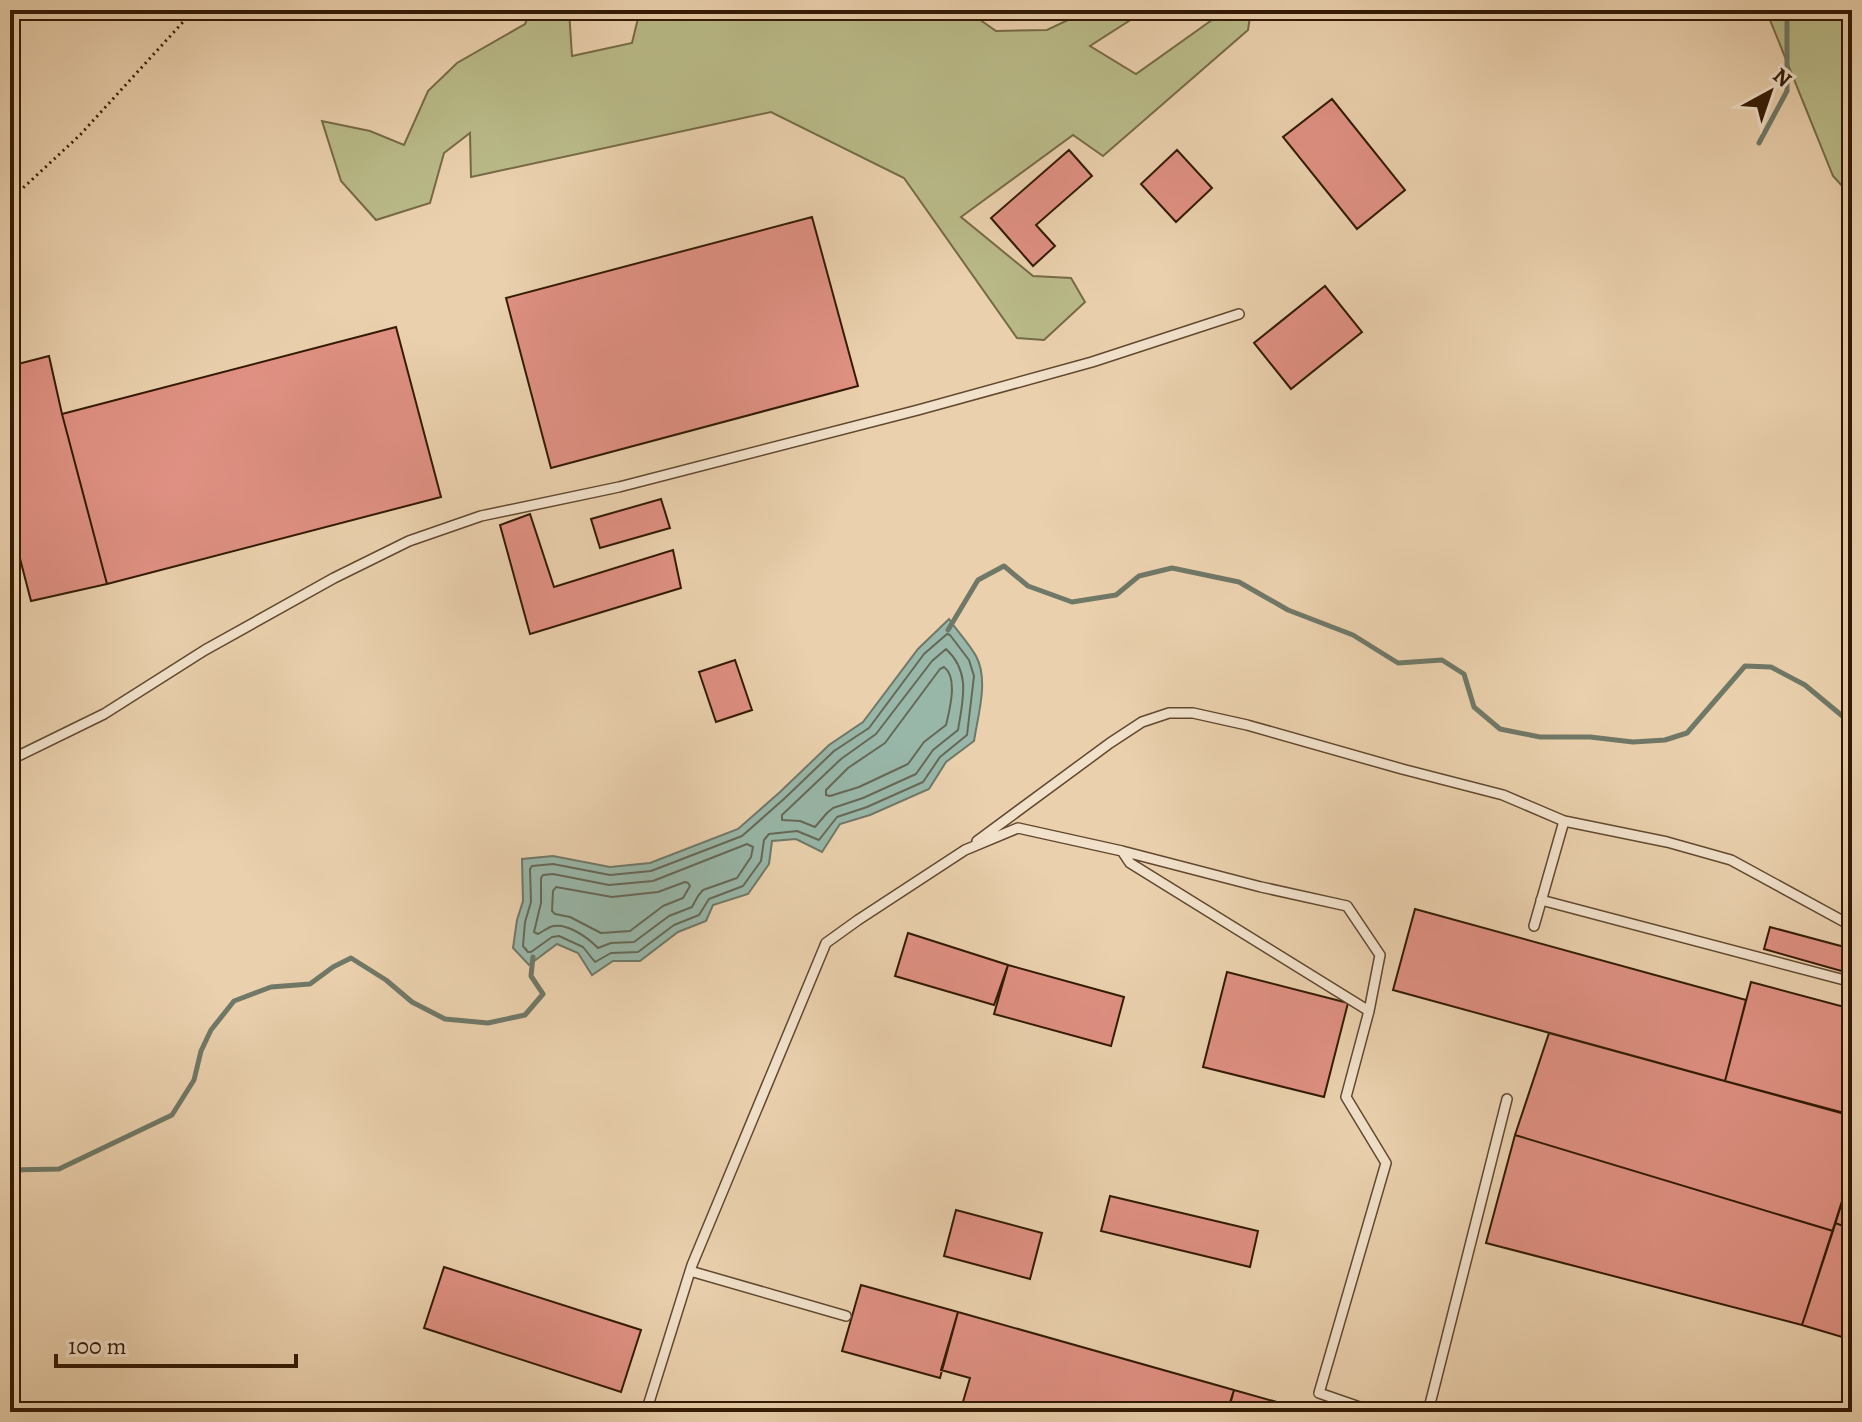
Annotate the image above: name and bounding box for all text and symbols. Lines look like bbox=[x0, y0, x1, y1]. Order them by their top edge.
north arrow bbox=[1730, 52, 1810, 132]
text: N bbox=[1766, 61, 1798, 94]
scale bar bbox=[56, 1318, 296, 1368]
text: 100 m bbox=[68, 1330, 127, 1362]

